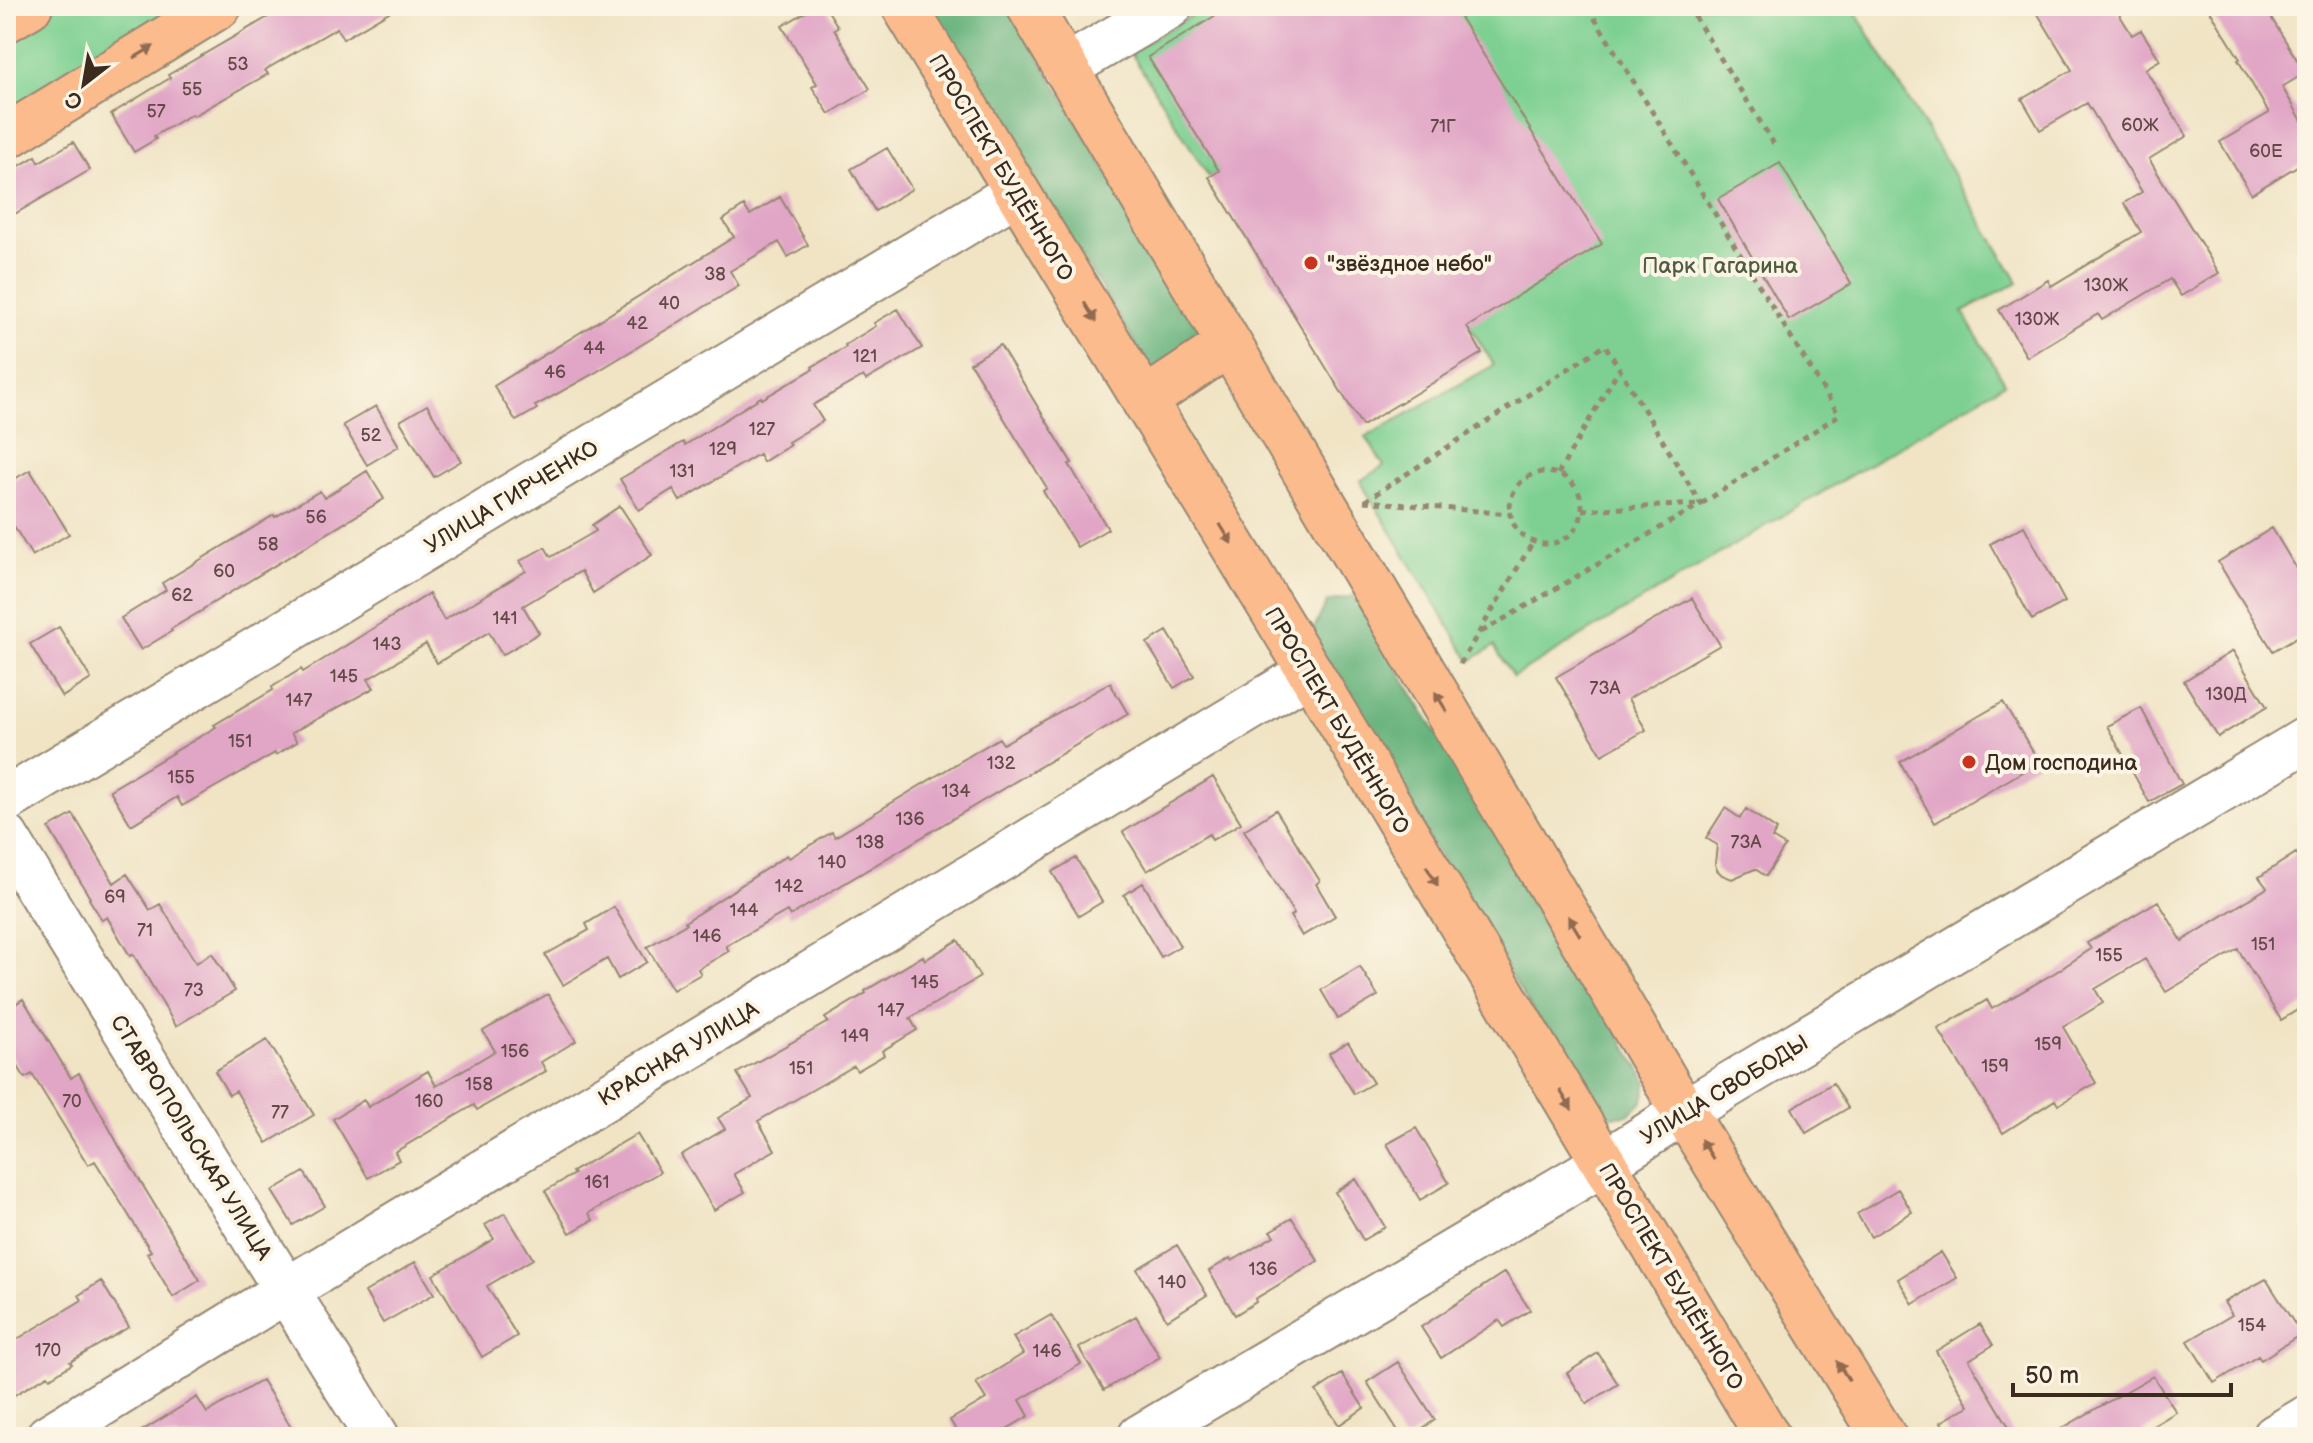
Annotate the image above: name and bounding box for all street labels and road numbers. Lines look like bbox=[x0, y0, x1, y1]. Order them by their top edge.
street label: ПРОСПЕКТ БУДЁННОГО bbox=[922, 49, 1079, 286]
street label: УЛИЦА ГИРЧЕНКО bbox=[420, 435, 604, 560]
street label: ПРОСПЕКТ БУДЁННОГО bbox=[1258, 602, 1415, 839]
street label: КРАСНАЯ УЛИЦА bbox=[594, 995, 764, 1113]
street label: СТАВРОПОЛЬСКАЯ УЛИЦА bbox=[104, 1010, 278, 1266]
street label: УЛИЦА СВОБОДЫ bbox=[1636, 1029, 1814, 1151]
street label: ПРОСПЕКТ БУДЁННОГО bbox=[1592, 1158, 1749, 1395]

